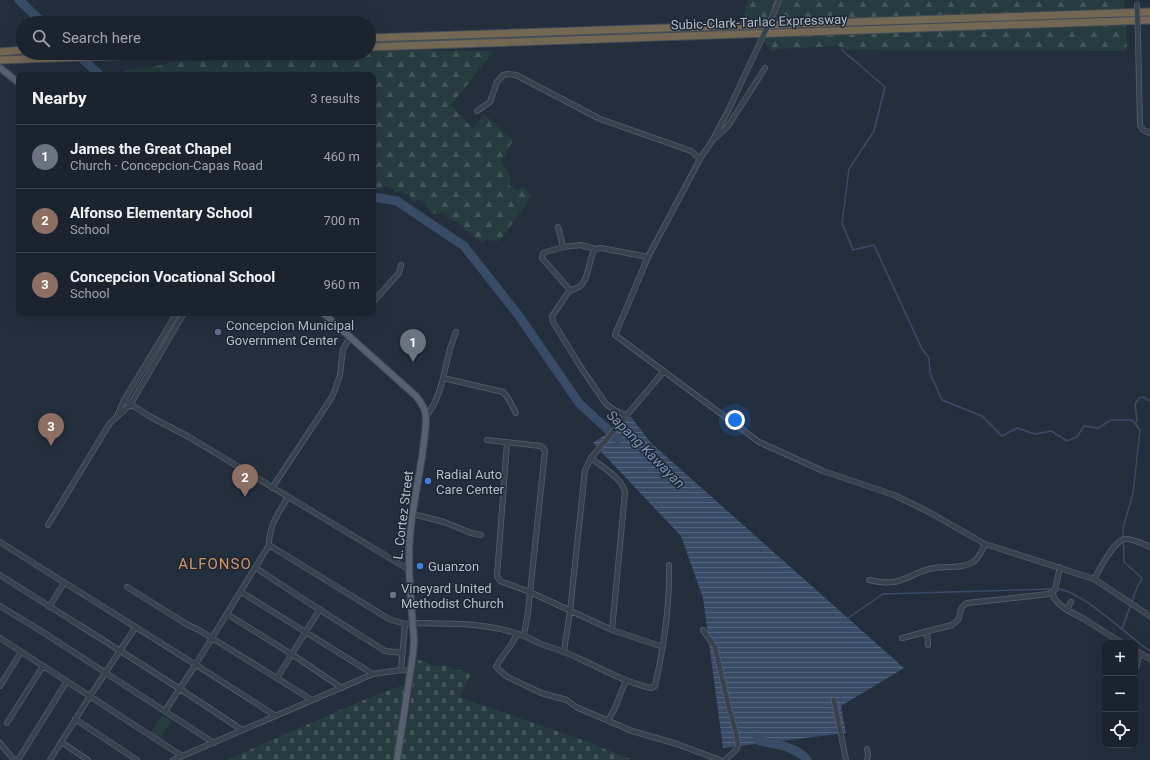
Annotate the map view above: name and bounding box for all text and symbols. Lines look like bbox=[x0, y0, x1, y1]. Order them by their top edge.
street label: Subic-Clark-Tarlac Expressway bbox=[671, 11, 847, 33]
search box bbox=[16, 16, 376, 60]
icon: search bbox=[30, 27, 52, 49]
text: Search here bbox=[62, 29, 141, 47]
text: Nearby bbox=[32, 88, 87, 108]
text: 3 results bbox=[310, 91, 360, 106]
text: James the Great Chapel bbox=[70, 140, 232, 158]
text: 1 bbox=[41, 149, 49, 164]
text: 460 m bbox=[323, 149, 360, 164]
text: Church · Concepcion-Capas Road bbox=[70, 158, 263, 173]
text: Alfonso Elementary School bbox=[70, 204, 253, 222]
text: 2 bbox=[41, 213, 49, 228]
text: 700 m bbox=[323, 213, 360, 228]
text: School bbox=[70, 222, 110, 237]
text: Concepcion Vocational School bbox=[70, 268, 275, 286]
text: 3 bbox=[41, 277, 49, 292]
text: 960 m bbox=[323, 277, 360, 292]
text: School bbox=[70, 286, 110, 301]
place label: Concepcion Municipal Government Center bbox=[226, 318, 354, 348]
marker: Concepcion Municipal Government Center bbox=[213, 327, 223, 337]
pin: 1 bbox=[400, 329, 426, 362]
water label: Sapang Kawayan bbox=[604, 407, 688, 491]
your location bbox=[725, 410, 745, 430]
pin: 3 bbox=[38, 413, 64, 446]
pin: 2 bbox=[232, 464, 258, 497]
place label: Radial Auto Care Center bbox=[436, 467, 505, 497]
street label: L. Cortez Street bbox=[390, 470, 416, 560]
marker: Radial Auto Care Center bbox=[423, 476, 433, 486]
district label: ALFONSO bbox=[178, 555, 252, 573]
place label: Guanzon bbox=[428, 559, 479, 574]
marker: Guanzon bbox=[415, 561, 425, 571]
place label: Vineyard United Methodist Church bbox=[401, 581, 504, 611]
marker: Vineyard United Methodist Church bbox=[388, 590, 398, 600]
map controls bbox=[1102, 640, 1138, 748]
button: + bbox=[1102, 640, 1138, 676]
button: − bbox=[1102, 676, 1138, 712]
button: locate bbox=[1102, 712, 1138, 748]

